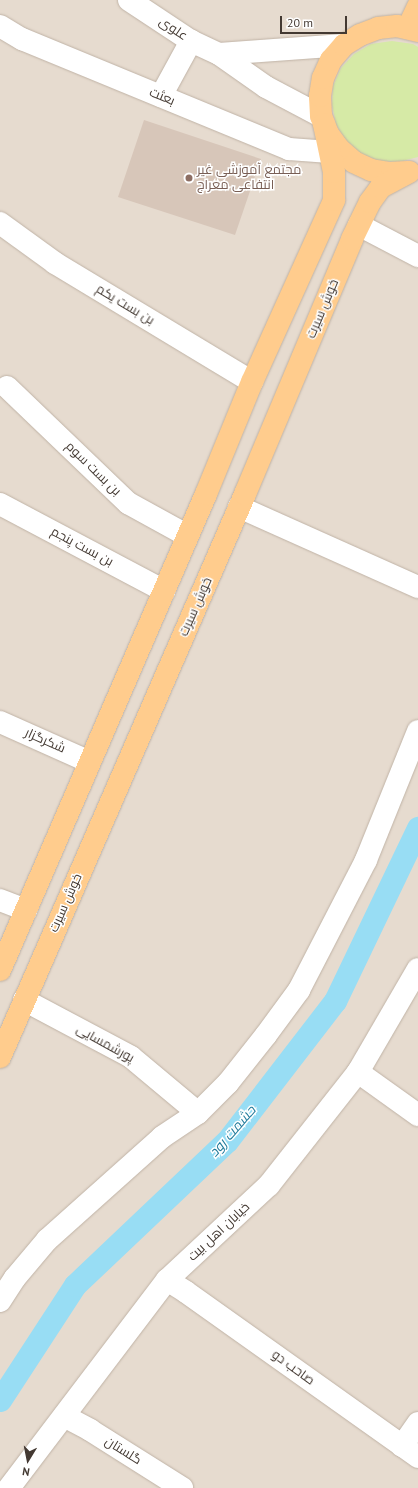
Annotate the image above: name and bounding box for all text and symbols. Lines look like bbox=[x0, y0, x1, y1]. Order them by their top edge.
scale bar bbox=[282, 8, 349, 34]
street label: علوی bbox=[156, 14, 190, 44]
text: 20 m bbox=[287, 15, 313, 30]
street label: بعثت bbox=[147, 85, 177, 109]
place label: مجتمع آموزشی غیر انتفاعی معراج bbox=[197, 163, 301, 194]
marker: مجتمع آموزشی غیر انتفاعی معراج bbox=[184, 173, 194, 183]
street label: خوش سیرت bbox=[304, 277, 342, 341]
street label: بن بست یکم bbox=[93, 281, 157, 329]
street label: بن بست سوم bbox=[62, 439, 124, 499]
street label: بن بست پنجم bbox=[48, 524, 116, 570]
street label: خوش سیرت bbox=[176, 575, 216, 639]
street label: شکرگزار bbox=[22, 725, 68, 757]
street label: خوش سیرت bbox=[46, 871, 86, 935]
street label: پورشمسایی bbox=[73, 1022, 137, 1066]
water label: حشمت رود bbox=[205, 1102, 259, 1160]
street label: خیابان اهل بیت bbox=[185, 1199, 253, 1265]
street label: صاحب دو bbox=[269, 1347, 317, 1389]
street label: گلستان bbox=[102, 1434, 144, 1468]
north arrow bbox=[8, 1440, 48, 1480]
text: N bbox=[21, 1464, 31, 1479]

